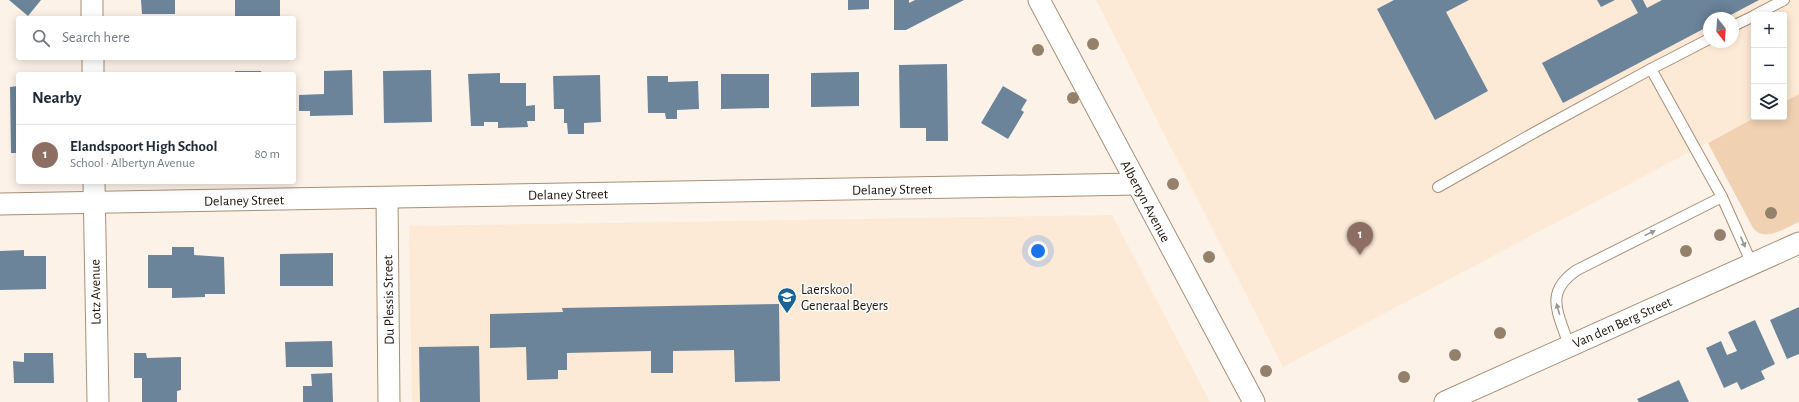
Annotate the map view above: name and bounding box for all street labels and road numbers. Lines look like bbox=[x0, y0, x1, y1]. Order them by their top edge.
street label: Albertyn Avenue bbox=[1118, 158, 1173, 245]
street label: Delaney Street bbox=[852, 182, 933, 198]
street label: Delaney Street bbox=[528, 187, 609, 203]
street label: Delaney Street bbox=[204, 193, 285, 209]
street label: Du Plessis Street bbox=[381, 254, 397, 345]
street label: Lotz Avenue bbox=[88, 259, 104, 325]
street label: Van den Berg Street bbox=[1571, 295, 1674, 351]

